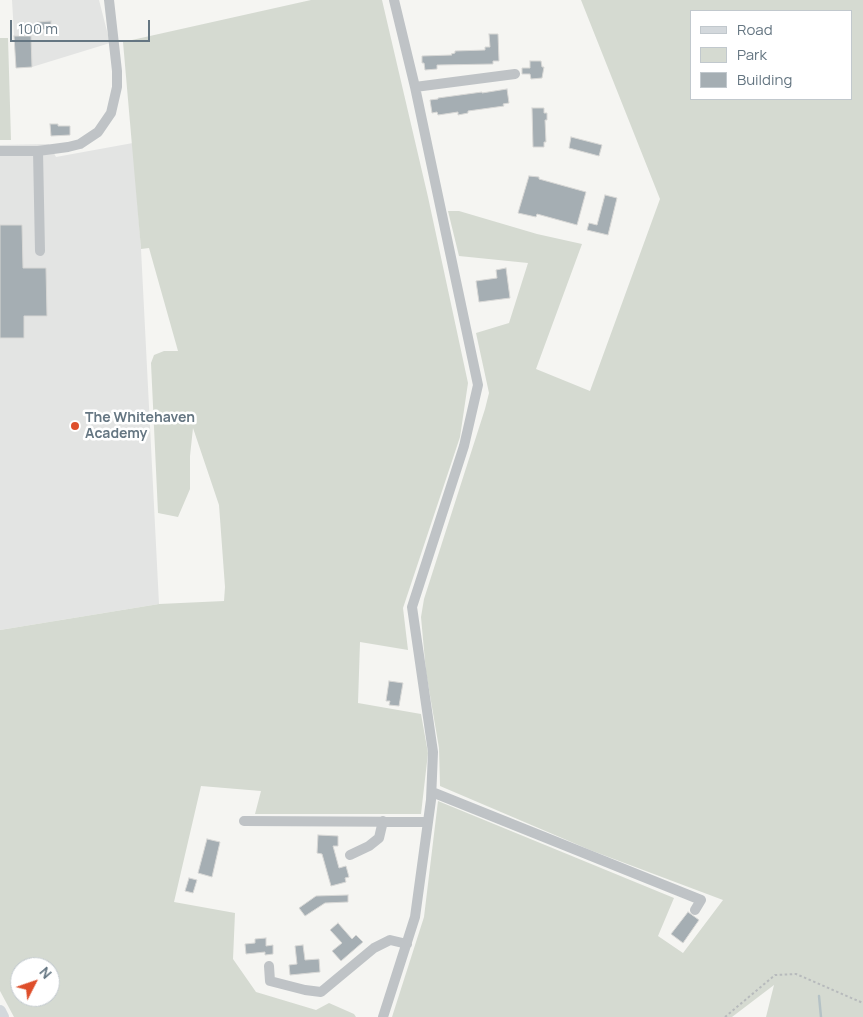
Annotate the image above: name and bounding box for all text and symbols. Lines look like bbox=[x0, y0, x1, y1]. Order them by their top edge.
scale bar bbox=[12, 10, 152, 42]
legend bbox=[690, 10, 853, 100]
text: 100 m bbox=[18, 18, 58, 39]
text: Road bbox=[737, 19, 773, 40]
text: Park bbox=[737, 44, 767, 65]
text: Building bbox=[737, 69, 792, 90]
place label: The Whitehaven Academy bbox=[85, 410, 195, 442]
marker: The Whitehaven Academy bbox=[69, 420, 81, 432]
north arrow bbox=[10, 957, 60, 1007]
text: N bbox=[35, 962, 56, 983]

